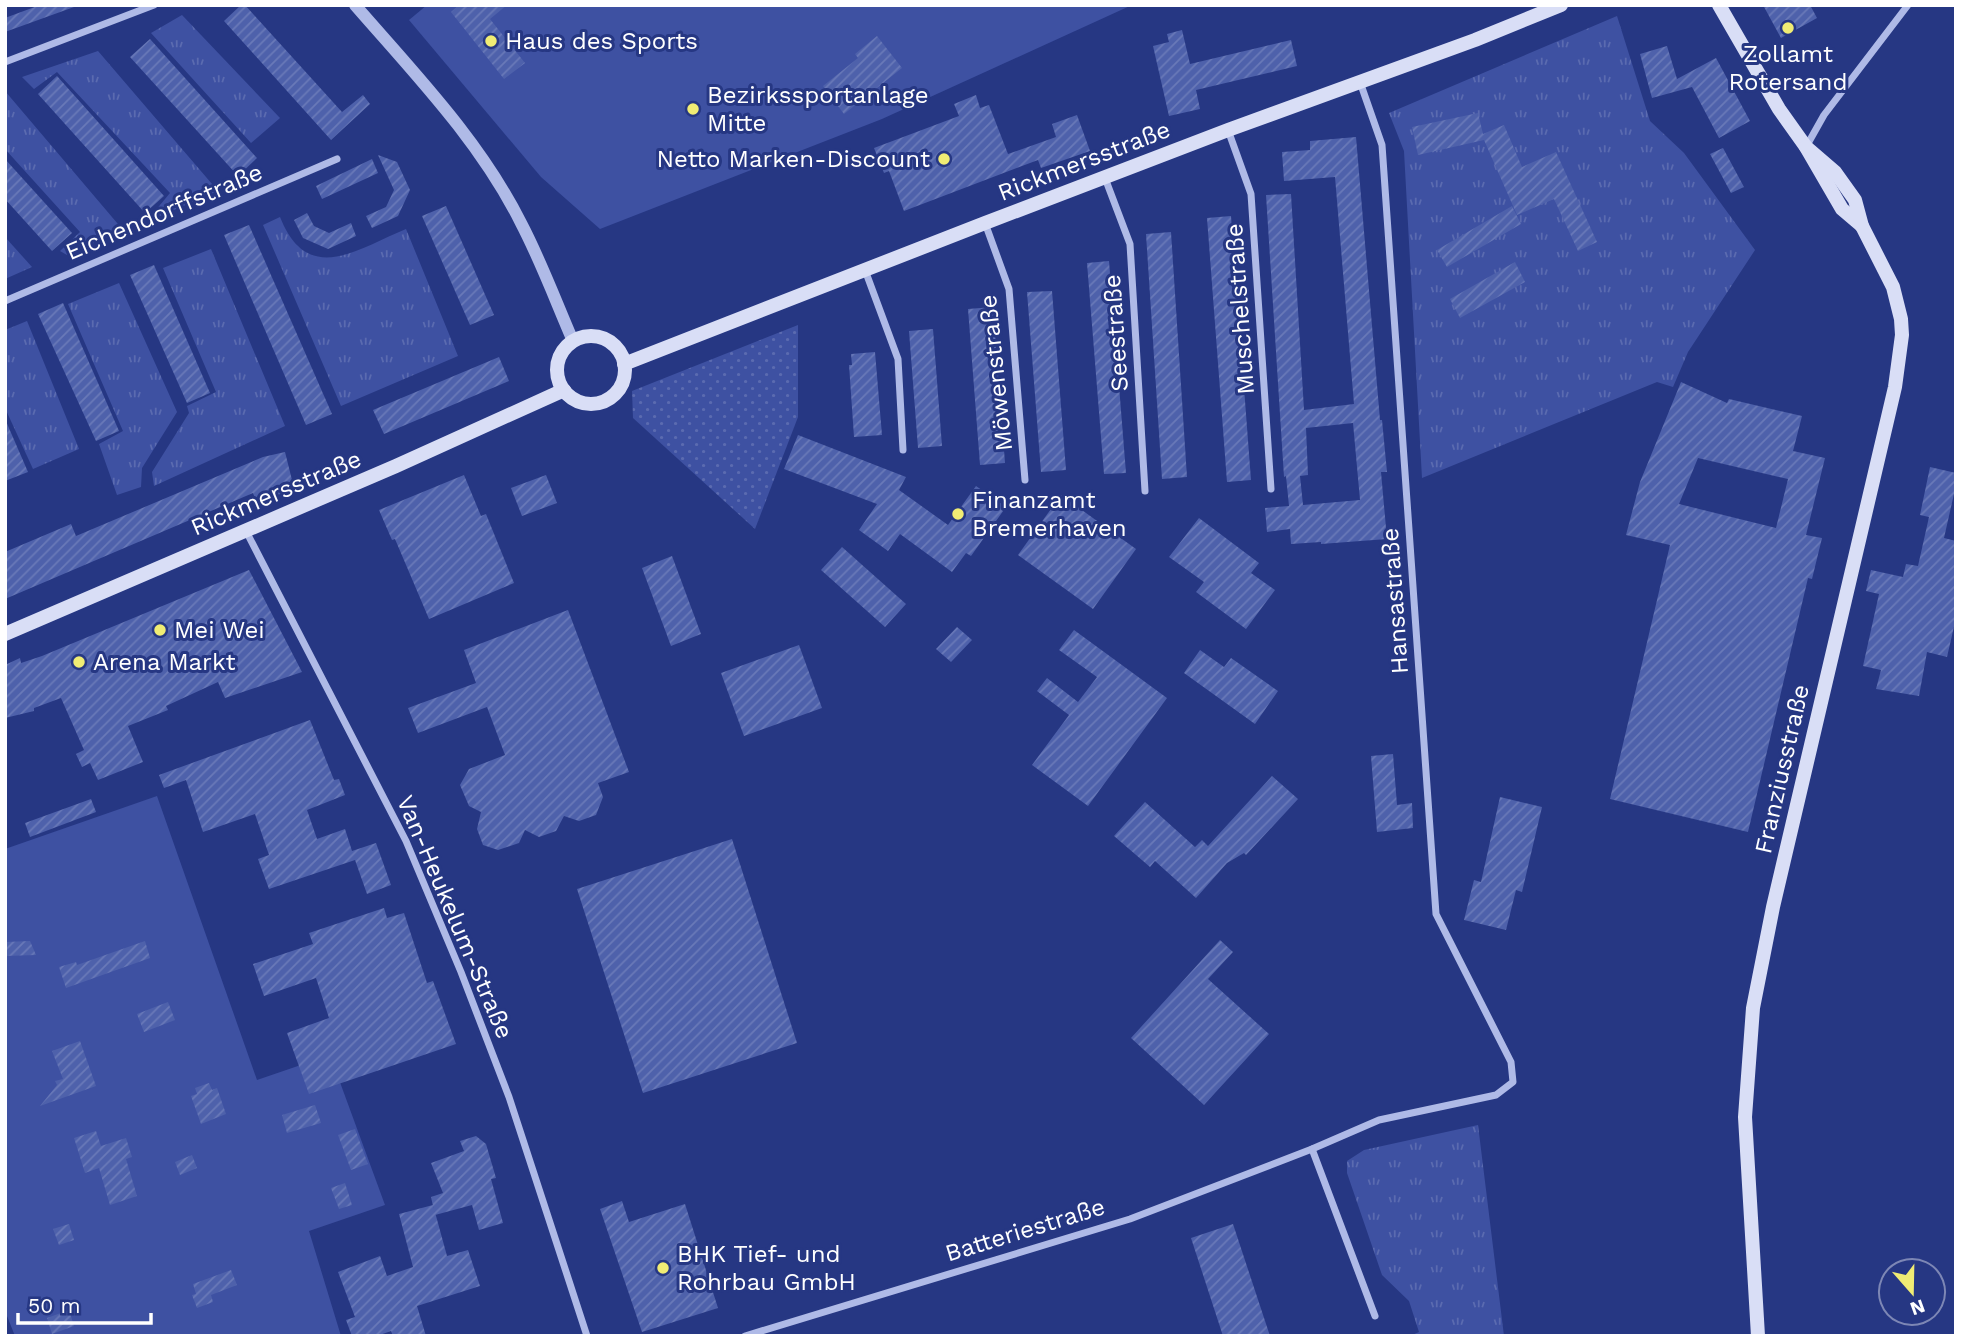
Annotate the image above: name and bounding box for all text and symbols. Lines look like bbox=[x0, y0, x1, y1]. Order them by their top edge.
marker: Zollamt Rotersand bbox=[1780, 20, 1796, 36]
place label: Haus des Sports bbox=[505, 27, 698, 55]
marker: Haus des Sports bbox=[483, 33, 499, 49]
place label: Zollamt Rotersand bbox=[1728, 40, 1848, 96]
place label: Bezirkssportanlage Mitte bbox=[707, 81, 929, 137]
marker: Bezirkssportanlage Mitte bbox=[685, 101, 701, 117]
street label: Rickmersstraße bbox=[994, 115, 1174, 207]
place label: Netto Marken-Discount bbox=[656, 145, 930, 173]
marker: Netto Marken-Discount bbox=[936, 151, 952, 167]
street label: Eichendorffstraße bbox=[61, 158, 267, 266]
street label: Muschelstraße bbox=[1220, 222, 1260, 396]
street label: Seestraße bbox=[1098, 273, 1134, 393]
street label: Möwenstraße bbox=[974, 293, 1018, 453]
street label: Rickmersstraße bbox=[187, 444, 365, 542]
place label: Finanzamt Bremerhaven bbox=[972, 486, 1127, 542]
marker: Finanzamt Bremerhaven bbox=[950, 506, 966, 522]
street label: Hansastraße bbox=[1376, 527, 1414, 675]
place label: Mei Wei bbox=[174, 616, 265, 644]
marker: Mei Wei bbox=[152, 622, 168, 638]
place label: Arena Markt bbox=[93, 648, 236, 676]
marker: Arena Markt bbox=[71, 654, 87, 670]
street label: Franziusstraße bbox=[1749, 682, 1815, 856]
street label: Van-Heukelum-Straße bbox=[391, 791, 519, 1043]
street label: Batteriestraße bbox=[942, 1192, 1108, 1268]
place label: BHK Tief- und Rohrbau GmbH bbox=[677, 1240, 856, 1296]
north arrow bbox=[1877, 1257, 1947, 1327]
marker: BHK Tief- und Rohrbau GmbH bbox=[655, 1260, 671, 1276]
scale bar bbox=[18, 1282, 150, 1326]
text: 50 m bbox=[28, 1293, 80, 1318]
text: N bbox=[1907, 1294, 1928, 1321]

